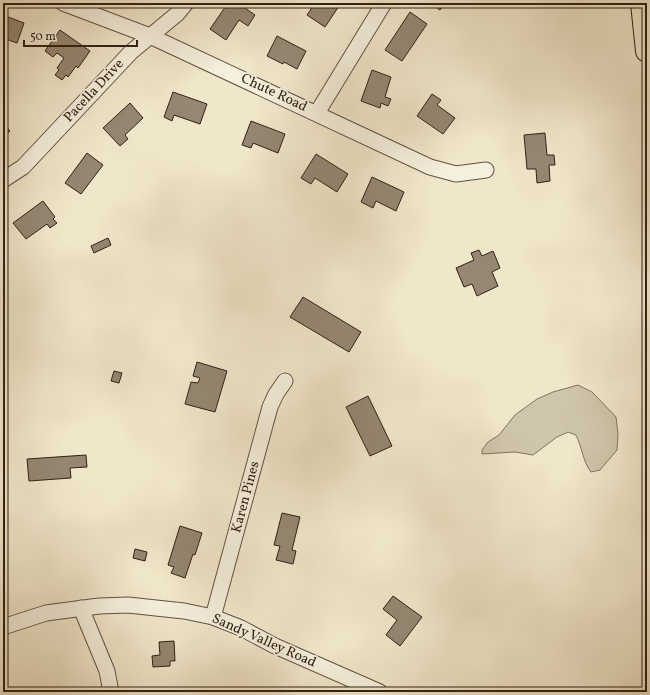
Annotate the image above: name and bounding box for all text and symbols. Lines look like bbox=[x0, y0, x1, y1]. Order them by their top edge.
scale bar bbox=[24, 22, 137, 48]
text: 50 m bbox=[30, 29, 56, 45]
street label: Pacella Drive bbox=[60, 55, 129, 127]
street label: Chute Road bbox=[238, 69, 310, 117]
street label: Karen Pines bbox=[227, 459, 265, 535]
street label: Sandy Valley Road bbox=[209, 609, 319, 673]

